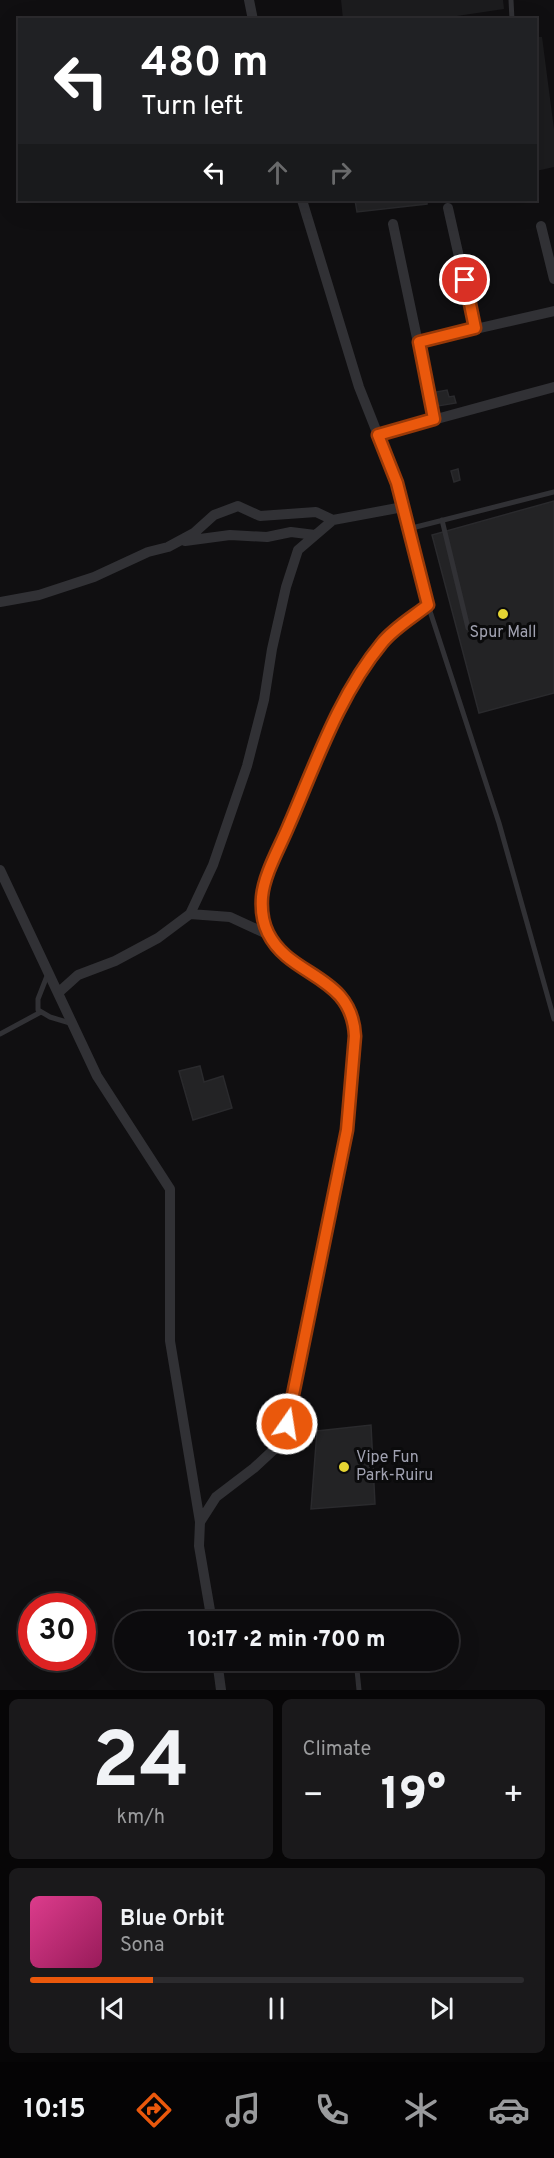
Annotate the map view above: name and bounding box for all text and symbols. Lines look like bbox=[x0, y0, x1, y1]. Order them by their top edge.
text: 480 m bbox=[141, 38, 269, 91]
icon: left bbox=[42, 42, 120, 120]
text: Turn left bbox=[141, 90, 243, 124]
icon: left bbox=[198, 156, 231, 189]
icon: ahead bbox=[261, 156, 294, 189]
icon: right bbox=[324, 156, 357, 189]
pin bbox=[439, 254, 490, 305]
icon: arrive bbox=[448, 263, 481, 296]
marker: Spur Mall bbox=[496, 607, 510, 621]
place label: Spur Mall bbox=[470, 623, 536, 643]
position arrow bbox=[255, 1392, 319, 1456]
place label: Vipe Fun Park-Ruiru bbox=[356, 1448, 433, 1486]
marker: Vipe Fun Park-Ruiru bbox=[337, 1460, 351, 1474]
speed limit sign: 30 bbox=[18, 1593, 96, 1671]
text: 10:17 · 2 min · 700 m bbox=[188, 1627, 385, 1654]
text: 24 bbox=[92, 1716, 190, 1815]
text: Climate bbox=[303, 1737, 371, 1763]
text: 19° bbox=[381, 1768, 446, 1825]
text: − bbox=[303, 1776, 324, 1818]
text: + bbox=[503, 1776, 524, 1818]
text: km/h bbox=[116, 1805, 165, 1831]
text: Blue Orbit bbox=[120, 1906, 225, 1933]
text: Sona bbox=[120, 1933, 165, 1959]
icon: previous bbox=[96, 1992, 129, 2025]
icon: pause bbox=[260, 1992, 293, 2025]
icon: next bbox=[425, 1992, 458, 2025]
icon: directions bbox=[133, 2089, 175, 2131]
icon: music bbox=[222, 2089, 264, 2131]
icon: phone bbox=[311, 2089, 353, 2131]
icon: climate bbox=[400, 2089, 442, 2131]
icon: car bbox=[488, 2089, 530, 2131]
text: 10:15 bbox=[23, 2093, 86, 2127]

